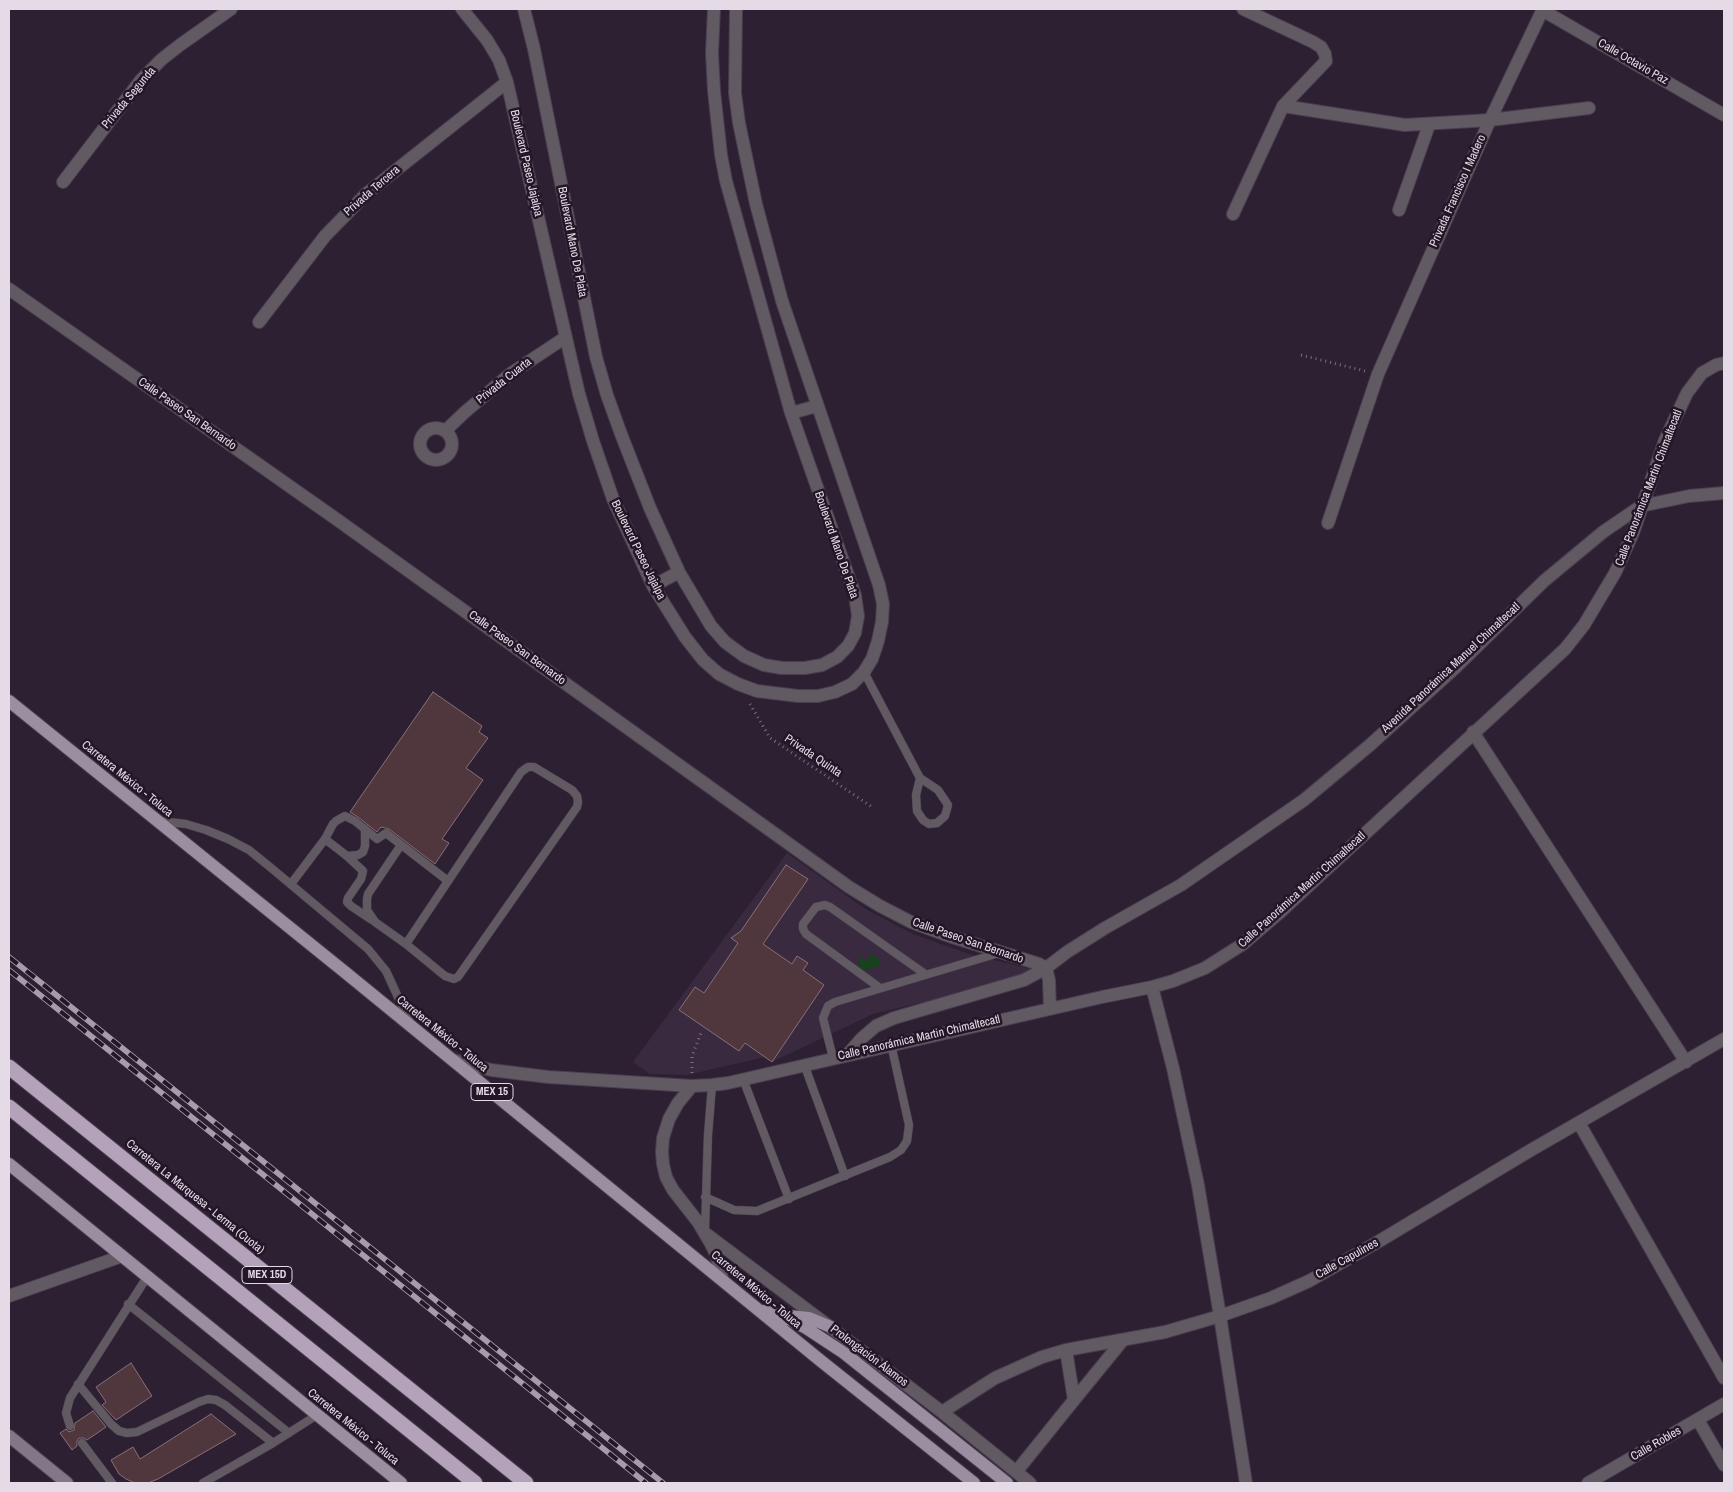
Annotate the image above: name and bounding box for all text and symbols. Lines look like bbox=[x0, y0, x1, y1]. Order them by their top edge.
street label: Calle Octavio Paz bbox=[1595, 36, 1671, 88]
street label: Privada Segunda bbox=[99, 64, 159, 132]
street label: Boulevard Paseo Jajalpa bbox=[507, 108, 545, 218]
street label: Privada Francisco I Madero bbox=[1427, 133, 1489, 249]
street label: Privada Tercera bbox=[341, 163, 403, 219]
street label: Boulevard Mano De Plata bbox=[554, 186, 590, 298]
street label: Privada Cuarta bbox=[473, 355, 535, 407]
street label: Calle Paseo San Bernardo bbox=[135, 375, 239, 453]
street label: Calle Panorámica Martin Chimaltecatl bbox=[1612, 408, 1686, 568]
street label: Boulevard Mano De Plata bbox=[811, 490, 861, 600]
street label: Boulevard Paseo Jajalpa bbox=[608, 498, 668, 602]
street label: Avenida Panorámica Manuel Chimaltecatl bbox=[1379, 600, 1523, 736]
street label: Calle Paseo San Bernardo bbox=[466, 608, 568, 688]
street label: Privada Quinta bbox=[782, 732, 844, 780]
street label: Carretera México - Toluca bbox=[78, 738, 176, 820]
street label: Calle Panorámica Martin Chimaltecatl bbox=[1235, 829, 1369, 951]
street label: Calle Paseo San Bernardo bbox=[911, 915, 1025, 967]
street label: Carretera México - Toluca bbox=[393, 993, 491, 1075]
street label: Calle Panorámica Martin Chimaltecatl bbox=[836, 1012, 1002, 1064]
road number: MEX 15 bbox=[471, 1084, 513, 1100]
street label: Carretera La Marquesa - Lerma (Cuota) bbox=[123, 1137, 267, 1257]
street label: Calle Capulines bbox=[1313, 1236, 1381, 1282]
street label: Carretera México - Toluca bbox=[708, 1248, 804, 1332]
road number: MEX 15D bbox=[242, 1266, 292, 1284]
street label: Prolongación Álamos bbox=[827, 1322, 911, 1390]
street label: Carretera México - Toluca bbox=[304, 1386, 402, 1468]
street label: Calle Robles bbox=[1628, 1424, 1684, 1464]

